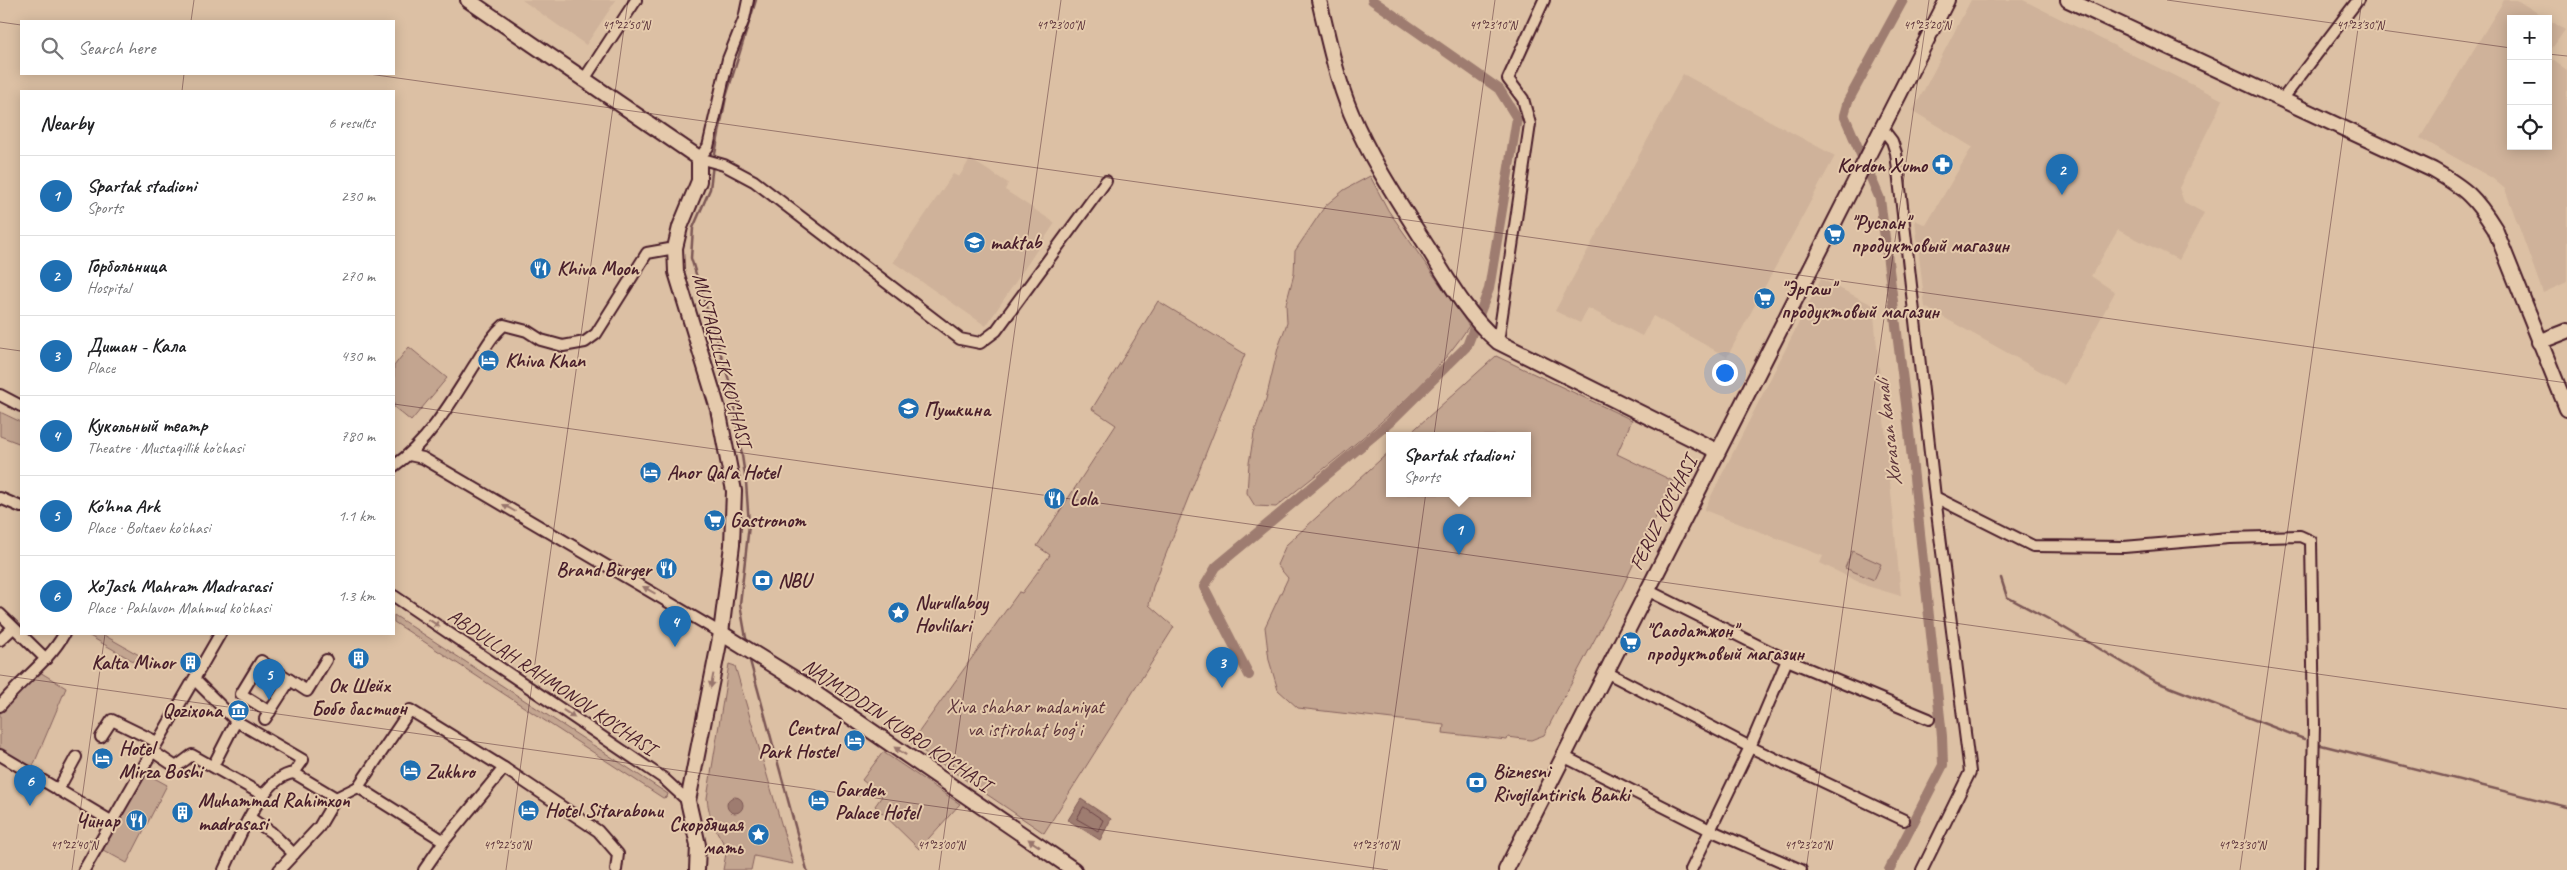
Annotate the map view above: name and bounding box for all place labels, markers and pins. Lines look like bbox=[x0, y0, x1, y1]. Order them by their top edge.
place label: Kordon Xumo bbox=[1837, 153, 1929, 178]
pharmacy icon: Kordon Xumo bbox=[1931, 153, 1955, 177]
pin: 2 bbox=[2046, 154, 2078, 195]
place label: "Руслан" продуктовый магазин bbox=[1851, 210, 2010, 259]
supermarket icon: "Руслан" продуктовый магазин bbox=[1823, 222, 1847, 246]
school or university icon: maktab bbox=[962, 230, 986, 254]
place label: maktab bbox=[990, 230, 1044, 255]
restaurant icon: Khiva Moon bbox=[529, 256, 553, 280]
place label: Khiva Moon bbox=[557, 256, 640, 281]
place label: "Эргаш" продуктовый магазин bbox=[1781, 276, 1940, 325]
supermarket icon: "Эргаш" продуктовый магазин bbox=[1753, 287, 1777, 311]
hotel icon: Khiva Khan bbox=[477, 348, 501, 372]
place label: Khiva Khan bbox=[505, 348, 586, 373]
school or university icon: Пушкина bbox=[896, 397, 920, 421]
place label: Пушкина bbox=[924, 397, 993, 422]
hotel icon: Anor Qal'a Hotel bbox=[639, 460, 663, 484]
place label: Anor Qal'a Hotel bbox=[667, 460, 782, 485]
restaurant icon: Lola bbox=[1042, 486, 1066, 510]
place label: Lola bbox=[1070, 486, 1099, 511]
supermarket icon: Gastronom bbox=[702, 508, 726, 532]
place label: Gastronom bbox=[730, 508, 807, 533]
pin: 1 bbox=[1443, 514, 1475, 555]
place label: Brand Burger bbox=[556, 557, 654, 582]
restaurant icon: Brand Burger bbox=[655, 557, 679, 581]
bank icon: NBU bbox=[750, 568, 774, 592]
place label: NBU bbox=[778, 568, 815, 593]
place label: Nurullaboy Hovlilari bbox=[915, 590, 990, 638]
place icon: Nurullaboy Hovlilari bbox=[887, 601, 911, 625]
pin: 4 bbox=[659, 606, 691, 647]
place label: "Саодатжон" продуктовый магазин bbox=[1646, 618, 1805, 667]
supermarket icon: "Саодатжон" продуктовый магазин bbox=[1618, 630, 1642, 654]
building icon: Ок Шейх Бобо бастион bbox=[347, 647, 371, 671]
pin: 3 bbox=[1206, 647, 1238, 688]
place label: Kalta Minor bbox=[91, 650, 178, 675]
building icon: Kalta Minor bbox=[179, 650, 203, 674]
pin: 5 bbox=[253, 659, 285, 700]
place label: Ок Шейх Бобо бастион bbox=[311, 673, 408, 721]
place label: Qozixona bbox=[163, 698, 224, 723]
museum icon: Qozixona bbox=[226, 698, 250, 722]
place label: Central Park Hostel bbox=[758, 716, 842, 764]
hotel icon: Central Park Hostel bbox=[842, 728, 866, 752]
place label: Hotel Mirza Boshi bbox=[119, 736, 205, 784]
hotel icon: Hotel Mirza Boshi bbox=[91, 747, 115, 771]
hotel icon: Zukhro bbox=[398, 759, 422, 783]
place label: Zukhro bbox=[426, 759, 476, 784]
place label: Biznesni Rivojlantirish Banki bbox=[1493, 759, 1633, 807]
pin: 6 bbox=[14, 765, 46, 806]
bank icon: Biznesni Rivojlantirish Banki bbox=[1465, 771, 1489, 795]
place label: Garden Palace Hotel bbox=[835, 777, 923, 825]
place label: Muhammad Rahimxon madrasasi bbox=[198, 788, 351, 836]
hotel icon: Garden Palace Hotel bbox=[807, 789, 831, 813]
hotel icon: Hotel Sitarabonu bbox=[517, 798, 541, 822]
place label: Hotel Sitarabonu bbox=[545, 798, 664, 823]
building icon: Muhammad Rahimxon madrasasi bbox=[170, 800, 194, 824]
place label: Чинар bbox=[75, 808, 122, 833]
restaurant icon: Чинар bbox=[124, 808, 148, 832]
place label: Скорбящая мать bbox=[669, 812, 745, 860]
place icon: Скорбящая мать bbox=[747, 823, 771, 847]

